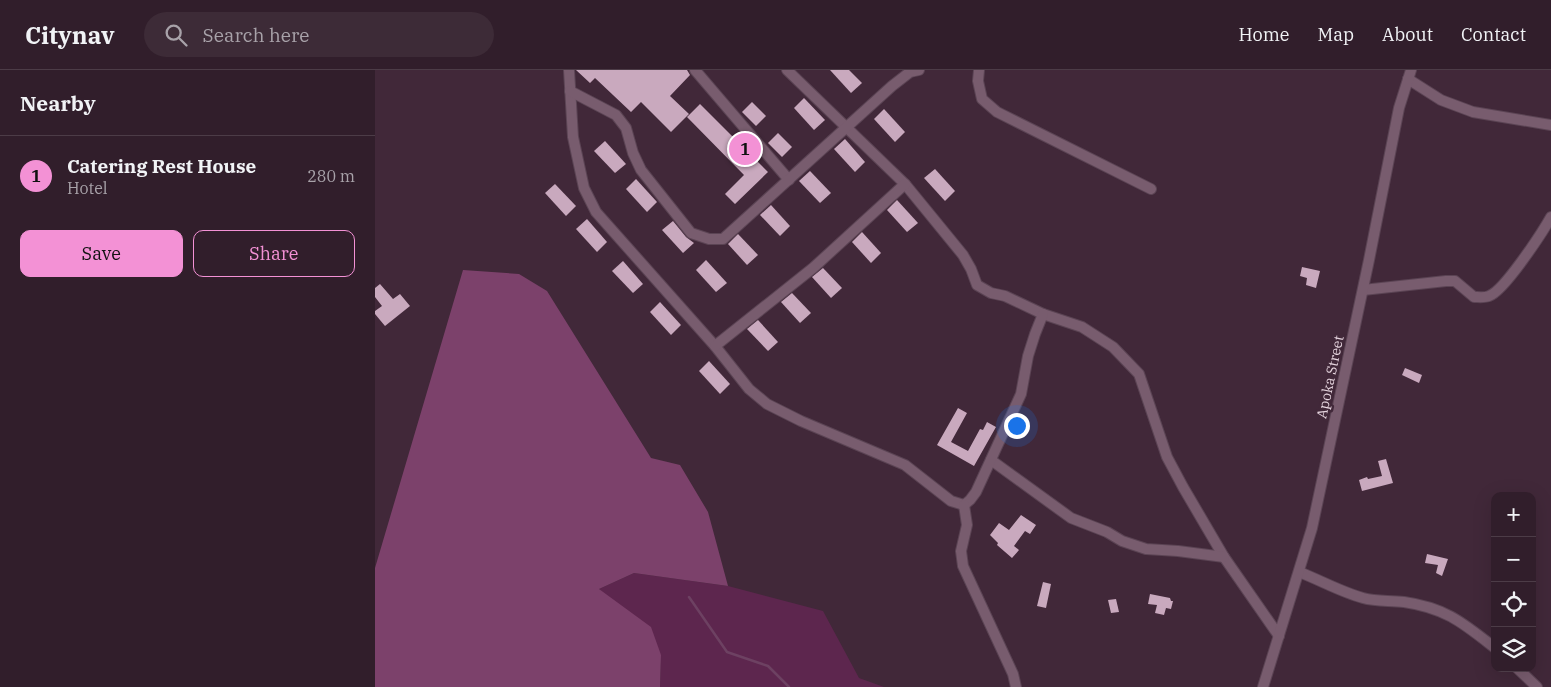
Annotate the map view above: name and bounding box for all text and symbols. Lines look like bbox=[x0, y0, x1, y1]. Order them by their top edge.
search box bbox=[144, 12, 494, 57]
text: Citynav bbox=[25, 19, 114, 51]
icon: search bbox=[162, 21, 190, 49]
text: Search here bbox=[202, 23, 310, 47]
text: Home bbox=[1238, 23, 1290, 46]
text: Map bbox=[1318, 23, 1354, 46]
text: About bbox=[1382, 23, 1433, 46]
text: Contact bbox=[1461, 23, 1526, 46]
text: Nearby bbox=[20, 89, 96, 117]
pin: 1 bbox=[729, 130, 761, 168]
text: Catering Rest House bbox=[67, 154, 256, 178]
text: 1 bbox=[31, 166, 41, 186]
text: 280 m bbox=[307, 166, 355, 186]
text: Hotel bbox=[67, 178, 108, 198]
button: Save bbox=[20, 230, 183, 277]
button: Share bbox=[193, 230, 355, 277]
street label: Apoka Street bbox=[1312, 334, 1348, 420]
your location bbox=[1004, 413, 1030, 439]
map controls bbox=[1491, 492, 1536, 672]
button: + bbox=[1491, 492, 1536, 537]
button: − bbox=[1491, 537, 1536, 582]
button: locate bbox=[1491, 582, 1536, 627]
button: layers bbox=[1491, 627, 1536, 672]

